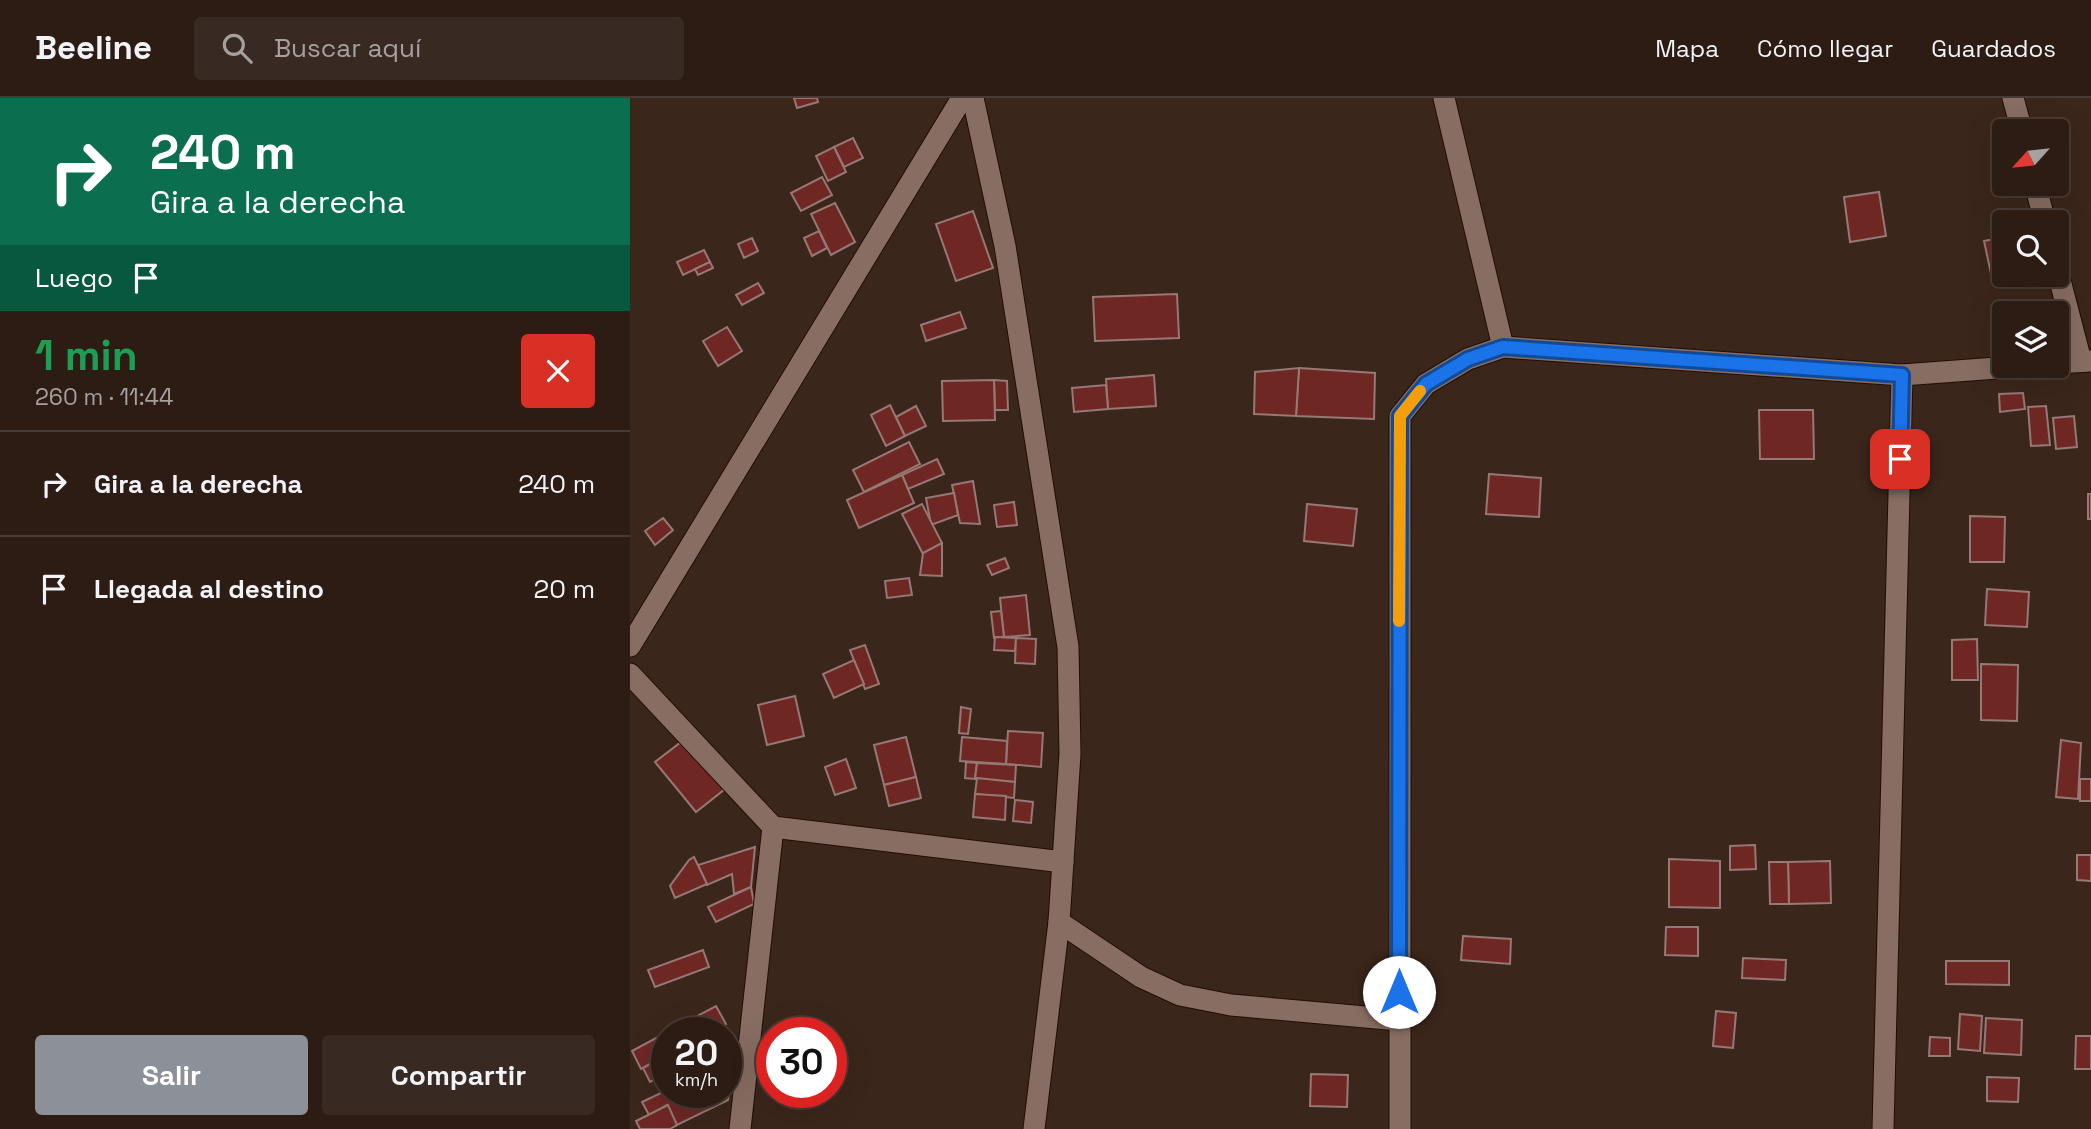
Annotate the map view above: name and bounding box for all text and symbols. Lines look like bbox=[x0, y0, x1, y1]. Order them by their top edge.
search box bbox=[194, 17, 684, 80]
text: Beeline bbox=[35, 27, 152, 69]
icon: search bbox=[218, 29, 256, 67]
text: Buscar aquí bbox=[274, 31, 421, 65]
text: Mapa bbox=[1655, 33, 1719, 64]
text: Cómo llegar bbox=[1757, 33, 1893, 64]
text: Guardados bbox=[1931, 33, 2056, 64]
north arrow bbox=[1992, 119, 2068, 196]
map controls bbox=[1992, 119, 2069, 378]
text: 240 m bbox=[150, 121, 296, 183]
icon: right bbox=[35, 126, 126, 217]
text: Gira a la derecha bbox=[150, 182, 405, 222]
button: search bbox=[1992, 210, 2069, 287]
icon: arrive bbox=[127, 259, 165, 297]
text: Luego bbox=[35, 261, 113, 295]
button: layers bbox=[1992, 301, 2069, 378]
text: 1 min bbox=[35, 329, 138, 382]
button: close bbox=[521, 334, 595, 408]
text: 260 m · 11:44 bbox=[35, 382, 173, 412]
pin bbox=[1870, 429, 1930, 489]
icon: arrive bbox=[1881, 440, 1919, 478]
icon: right bbox=[35, 465, 73, 503]
text: Gira a la derecha bbox=[94, 467, 303, 501]
text: 240 m bbox=[518, 467, 595, 501]
icon: arrive bbox=[35, 570, 73, 608]
text: Llegada al destino bbox=[94, 572, 324, 606]
text: 20 m bbox=[534, 572, 595, 606]
position arrow bbox=[1362, 955, 1436, 1029]
speed limit sign: 30 bbox=[756, 1017, 847, 1108]
text: 20 bbox=[675, 1031, 718, 1075]
button: Salir bbox=[35, 1035, 308, 1115]
button: Compartir bbox=[322, 1035, 595, 1115]
text: km/h bbox=[675, 1068, 718, 1091]

